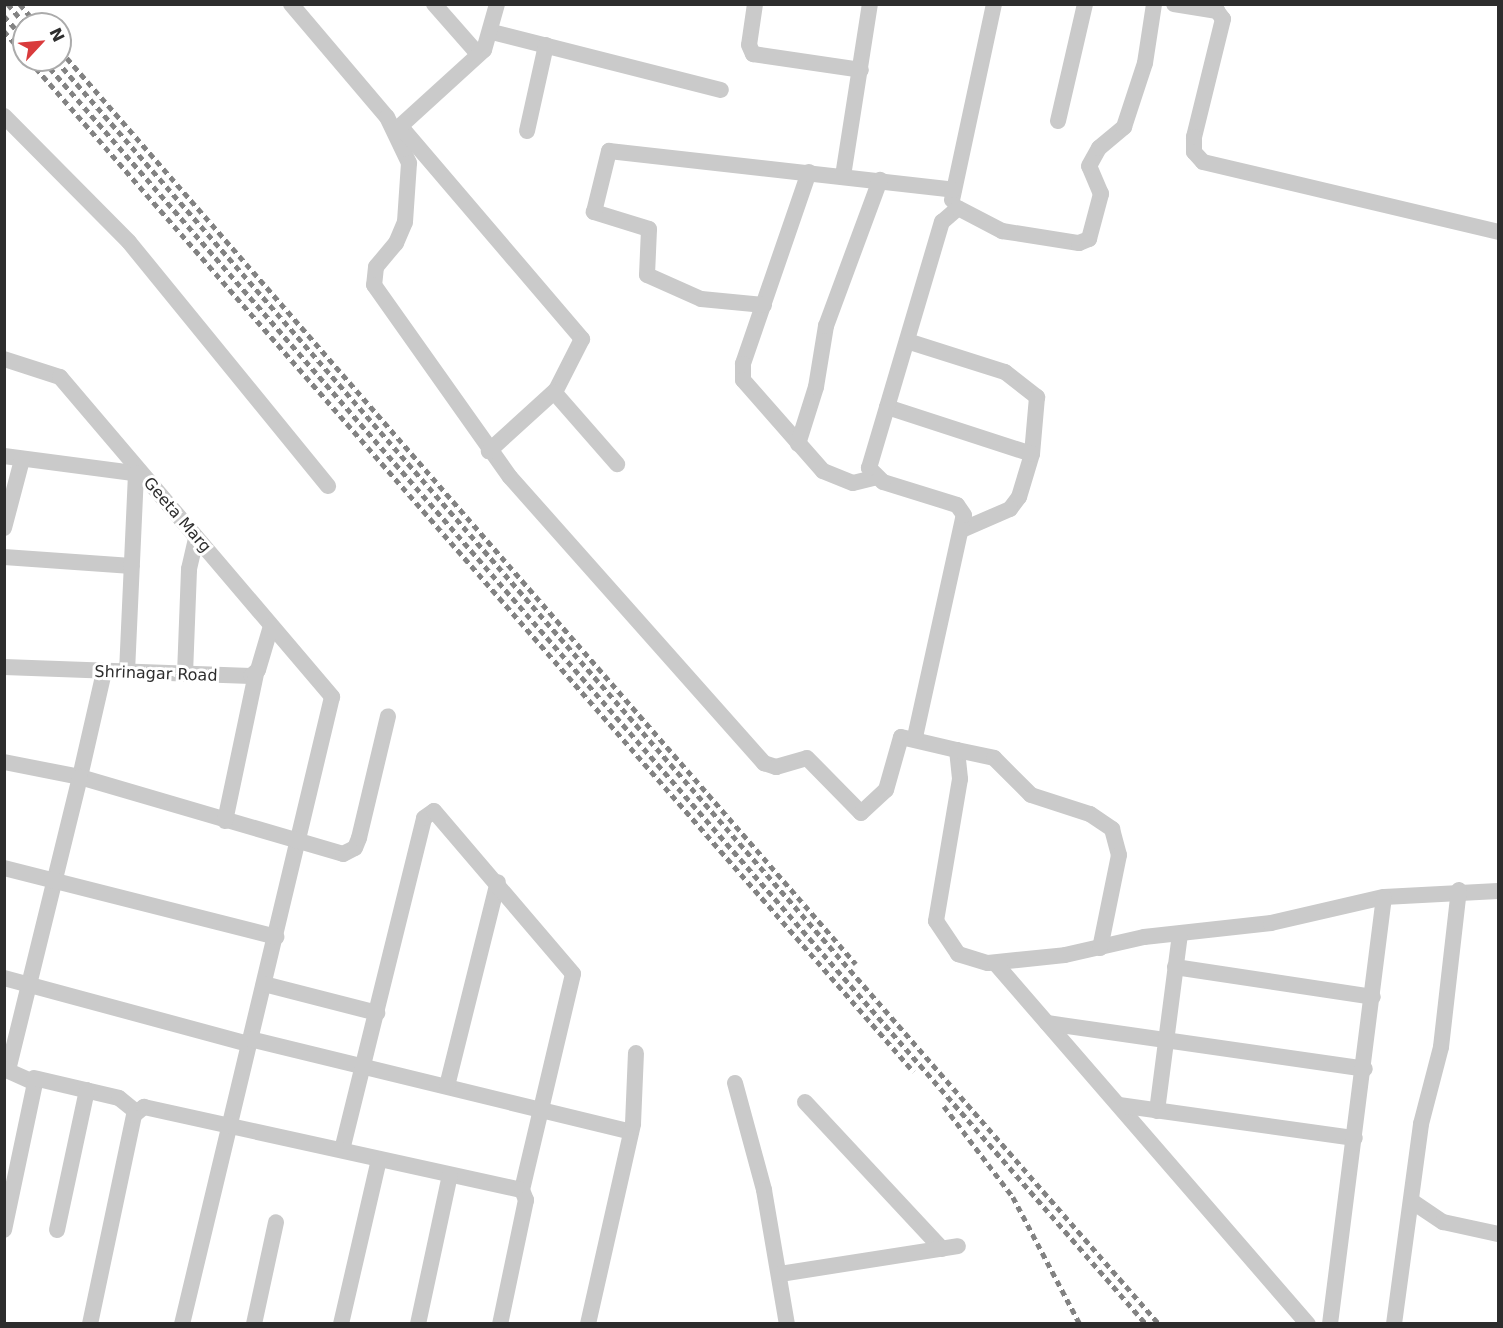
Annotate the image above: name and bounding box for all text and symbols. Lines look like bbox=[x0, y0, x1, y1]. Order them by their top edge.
north arrow bbox=[12, 12, 72, 72]
text: N bbox=[45, 25, 68, 45]
street label: Geeta Marg bbox=[139, 473, 215, 557]
street label: Shrinagar Road bbox=[94, 662, 218, 686]

